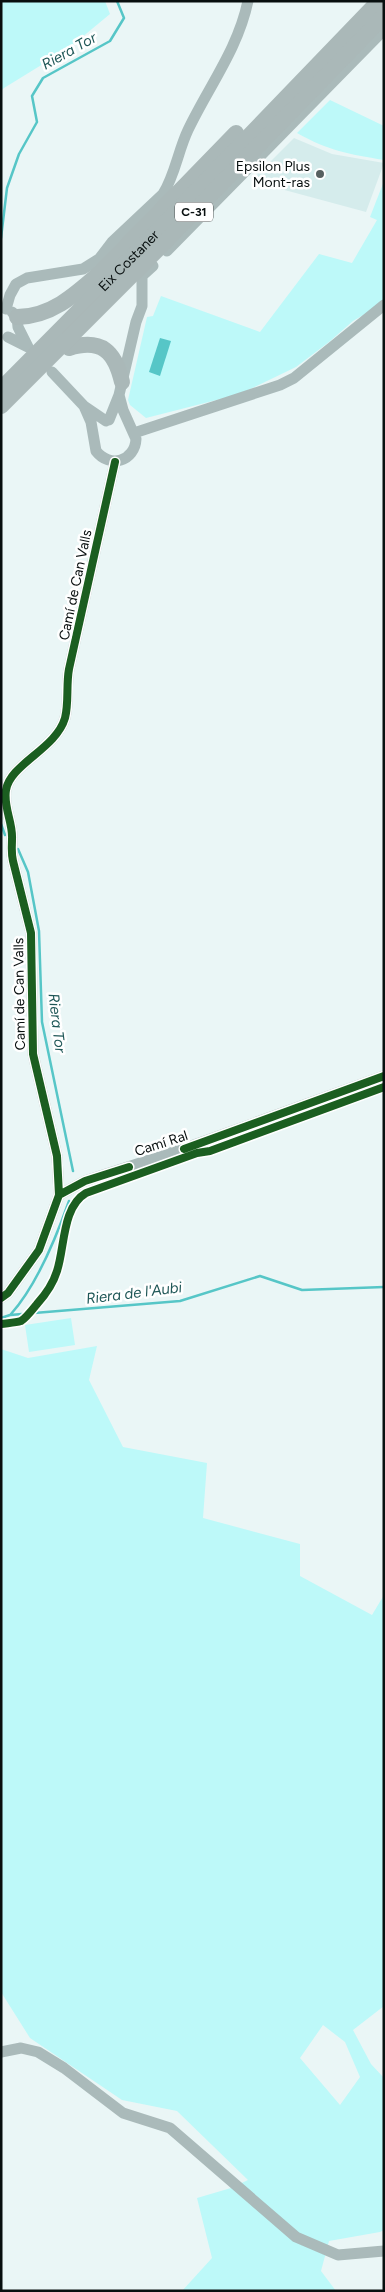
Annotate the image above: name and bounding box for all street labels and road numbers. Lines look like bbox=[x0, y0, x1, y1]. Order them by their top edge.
road number: C-31 bbox=[175, 202, 213, 222]
street label: Eix Costaner bbox=[95, 227, 163, 295]
street label: Camí de Can Valls bbox=[55, 528, 96, 642]
street label: Camí de Can Valls bbox=[10, 938, 29, 1050]
street label: Camí Ral bbox=[132, 1127, 190, 1160]

